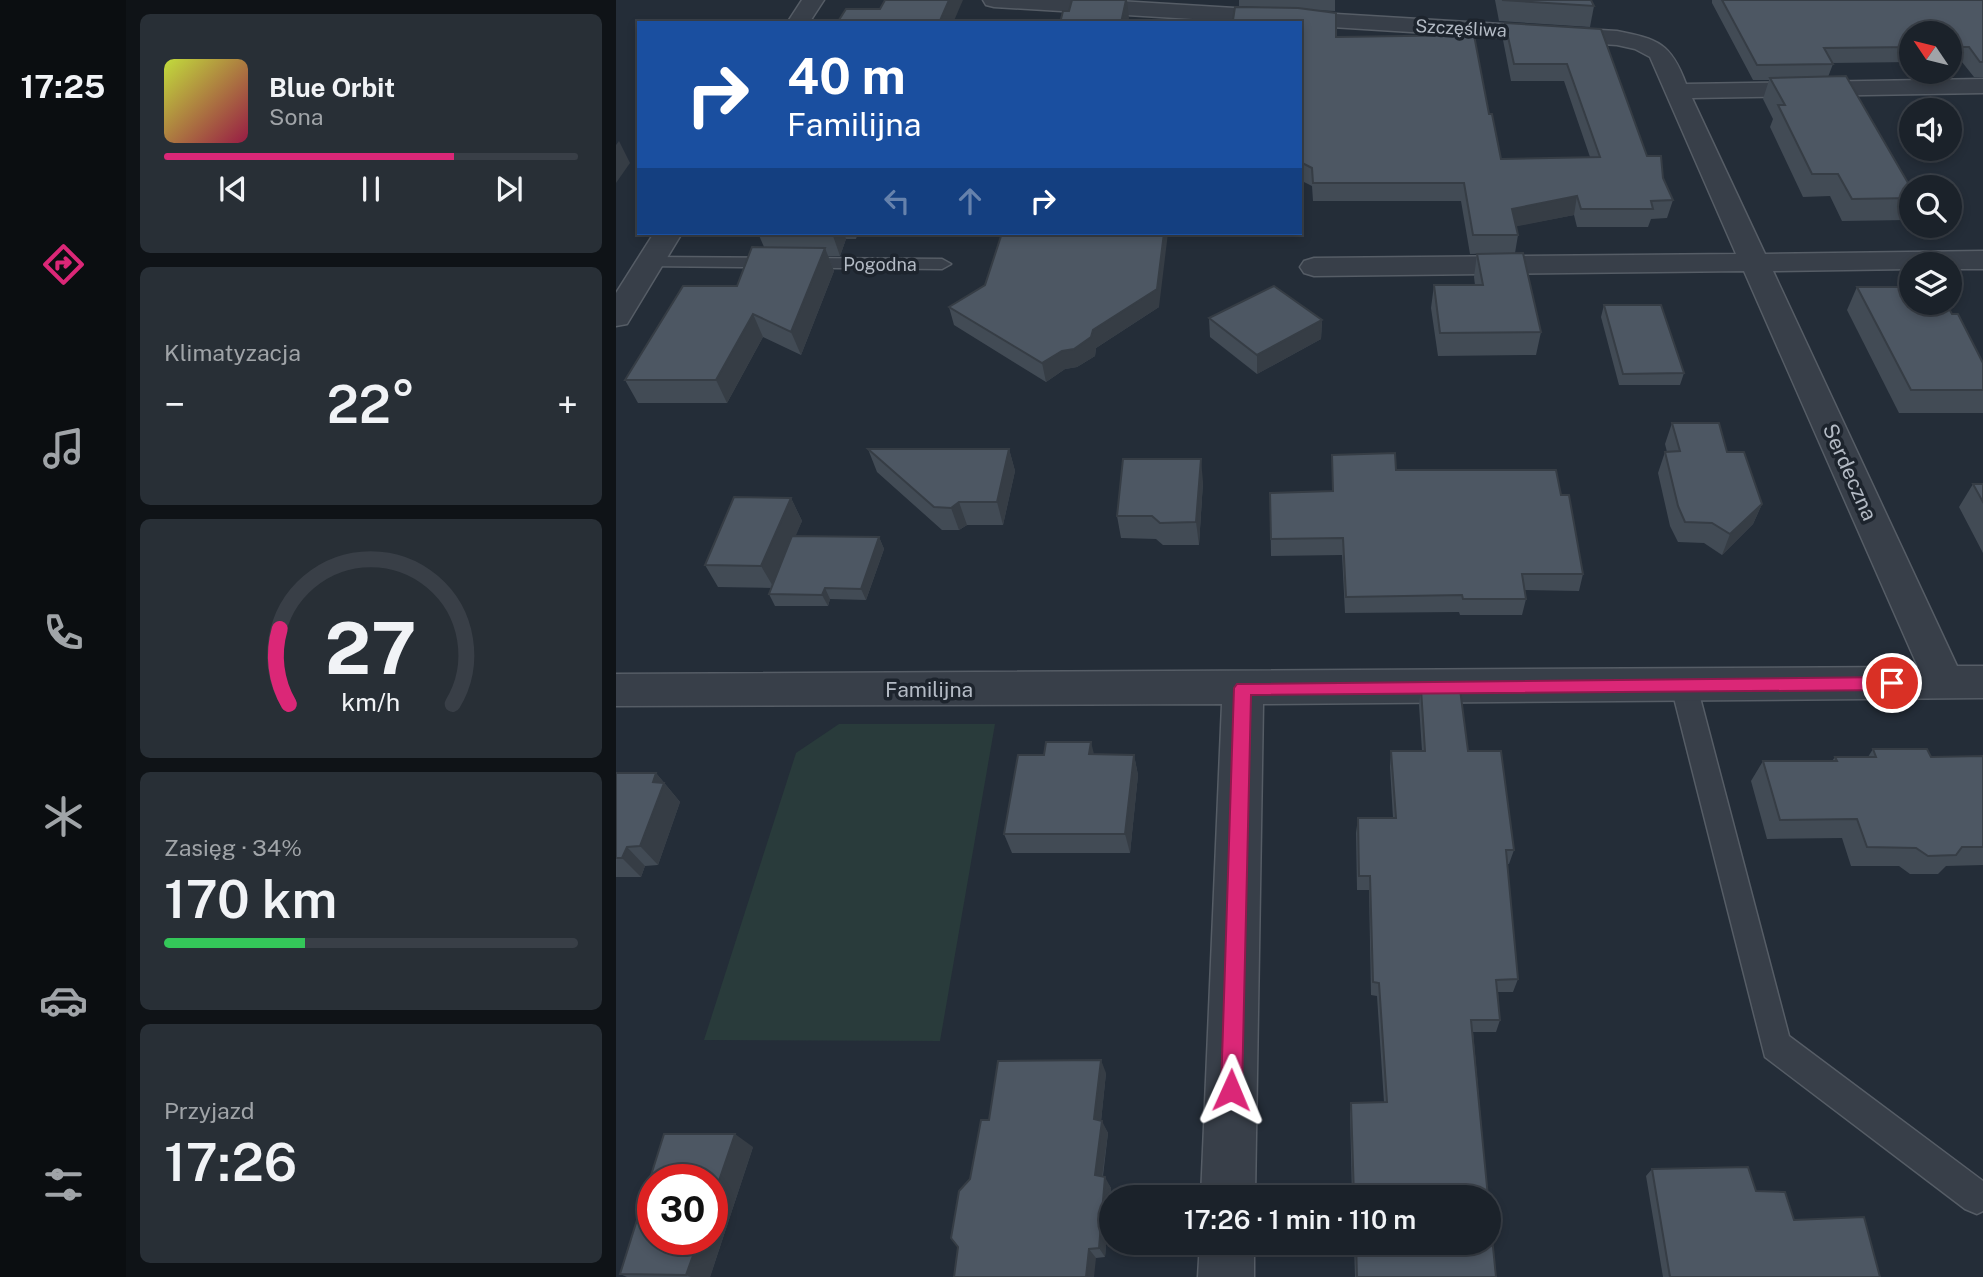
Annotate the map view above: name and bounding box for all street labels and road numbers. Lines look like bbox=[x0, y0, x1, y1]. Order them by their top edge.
street label: Szczęśliwa bbox=[1415, 15, 1507, 41]
street label: Pogodna bbox=[843, 254, 917, 275]
street label: Serdeczna bbox=[1818, 420, 1882, 524]
street label: Familijna bbox=[885, 677, 973, 702]

